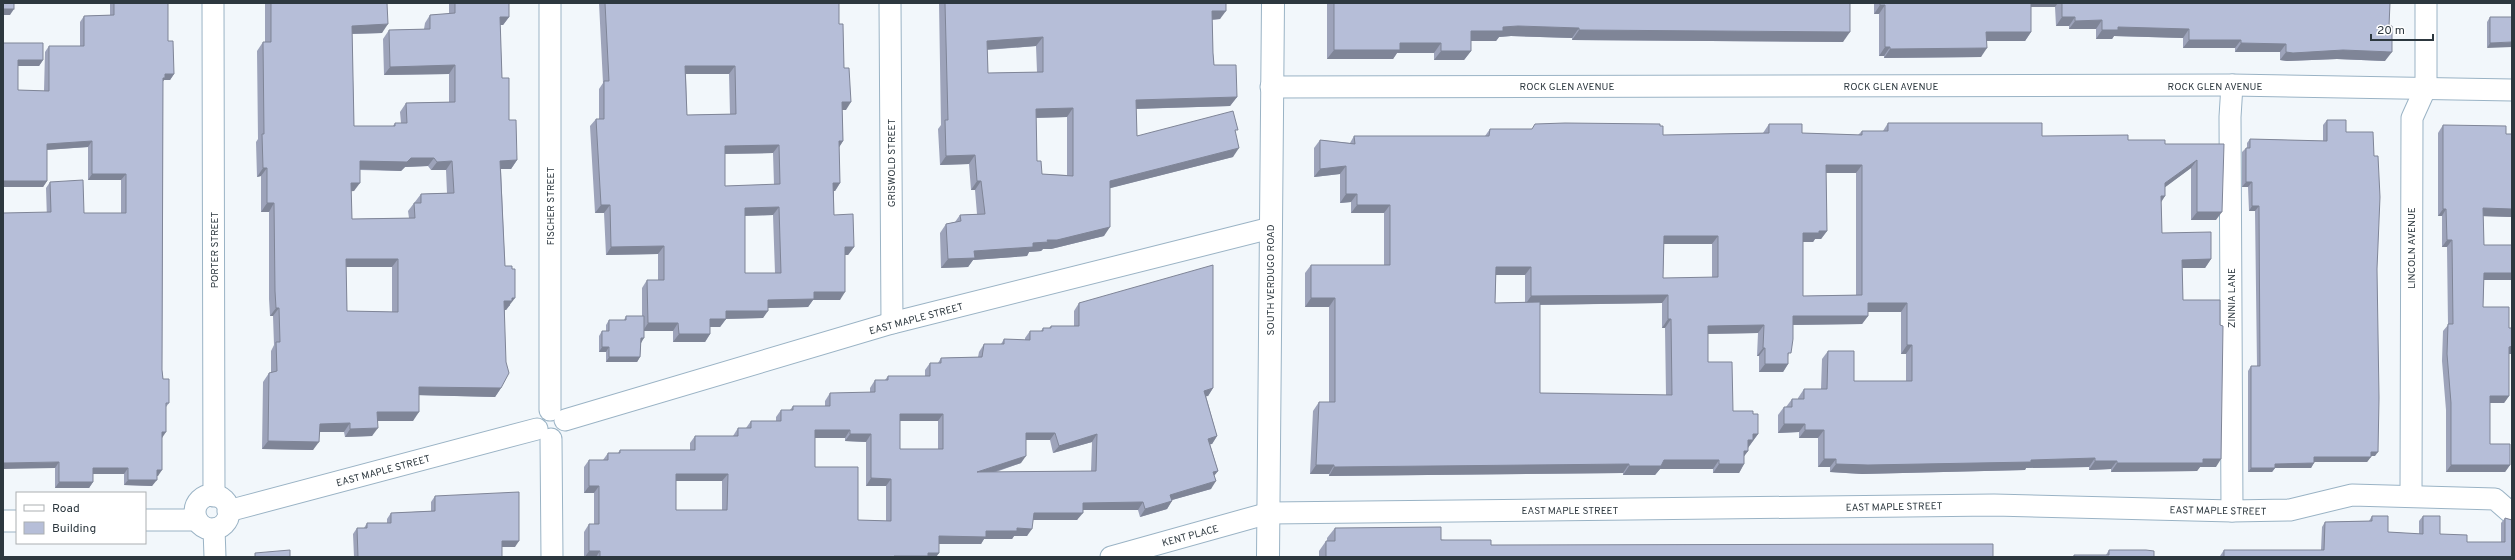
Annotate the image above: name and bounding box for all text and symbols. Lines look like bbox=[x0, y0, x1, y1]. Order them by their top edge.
scale bar bbox=[2371, 16, 2433, 42]
text: 20 m bbox=[2377, 23, 2405, 39]
street label: ROCK GLEN AVENUE bbox=[1520, 81, 1614, 94]
street label: ROCK GLEN AVENUE bbox=[1844, 81, 1938, 94]
street label: ROCK GLEN AVENUE bbox=[2168, 81, 2262, 94]
street label: GRISWOLD STREET bbox=[886, 119, 899, 207]
street label: FISCHER STREET bbox=[545, 166, 558, 245]
street label: LINCOLN AVENUE bbox=[2406, 207, 2419, 289]
street label: PORTER STREET bbox=[209, 211, 222, 288]
street label: SOUTH VERDUGO ROAD bbox=[1265, 224, 1278, 335]
street label: ZINNIA LANE bbox=[2226, 268, 2239, 328]
street label: EAST MAPLE STREET bbox=[868, 301, 965, 338]
street label: EAST MAPLE STREET bbox=[335, 453, 432, 490]
legend bbox=[16, 492, 146, 544]
street label: EAST MAPLE STREET bbox=[1845, 500, 1943, 515]
text: Road bbox=[52, 501, 80, 517]
street label: EAST MAPLE STREET bbox=[2169, 504, 2267, 519]
street label: EAST MAPLE STREET bbox=[1522, 505, 1619, 518]
text: Building bbox=[52, 521, 96, 537]
street label: KENT PLACE bbox=[1161, 523, 1220, 550]

